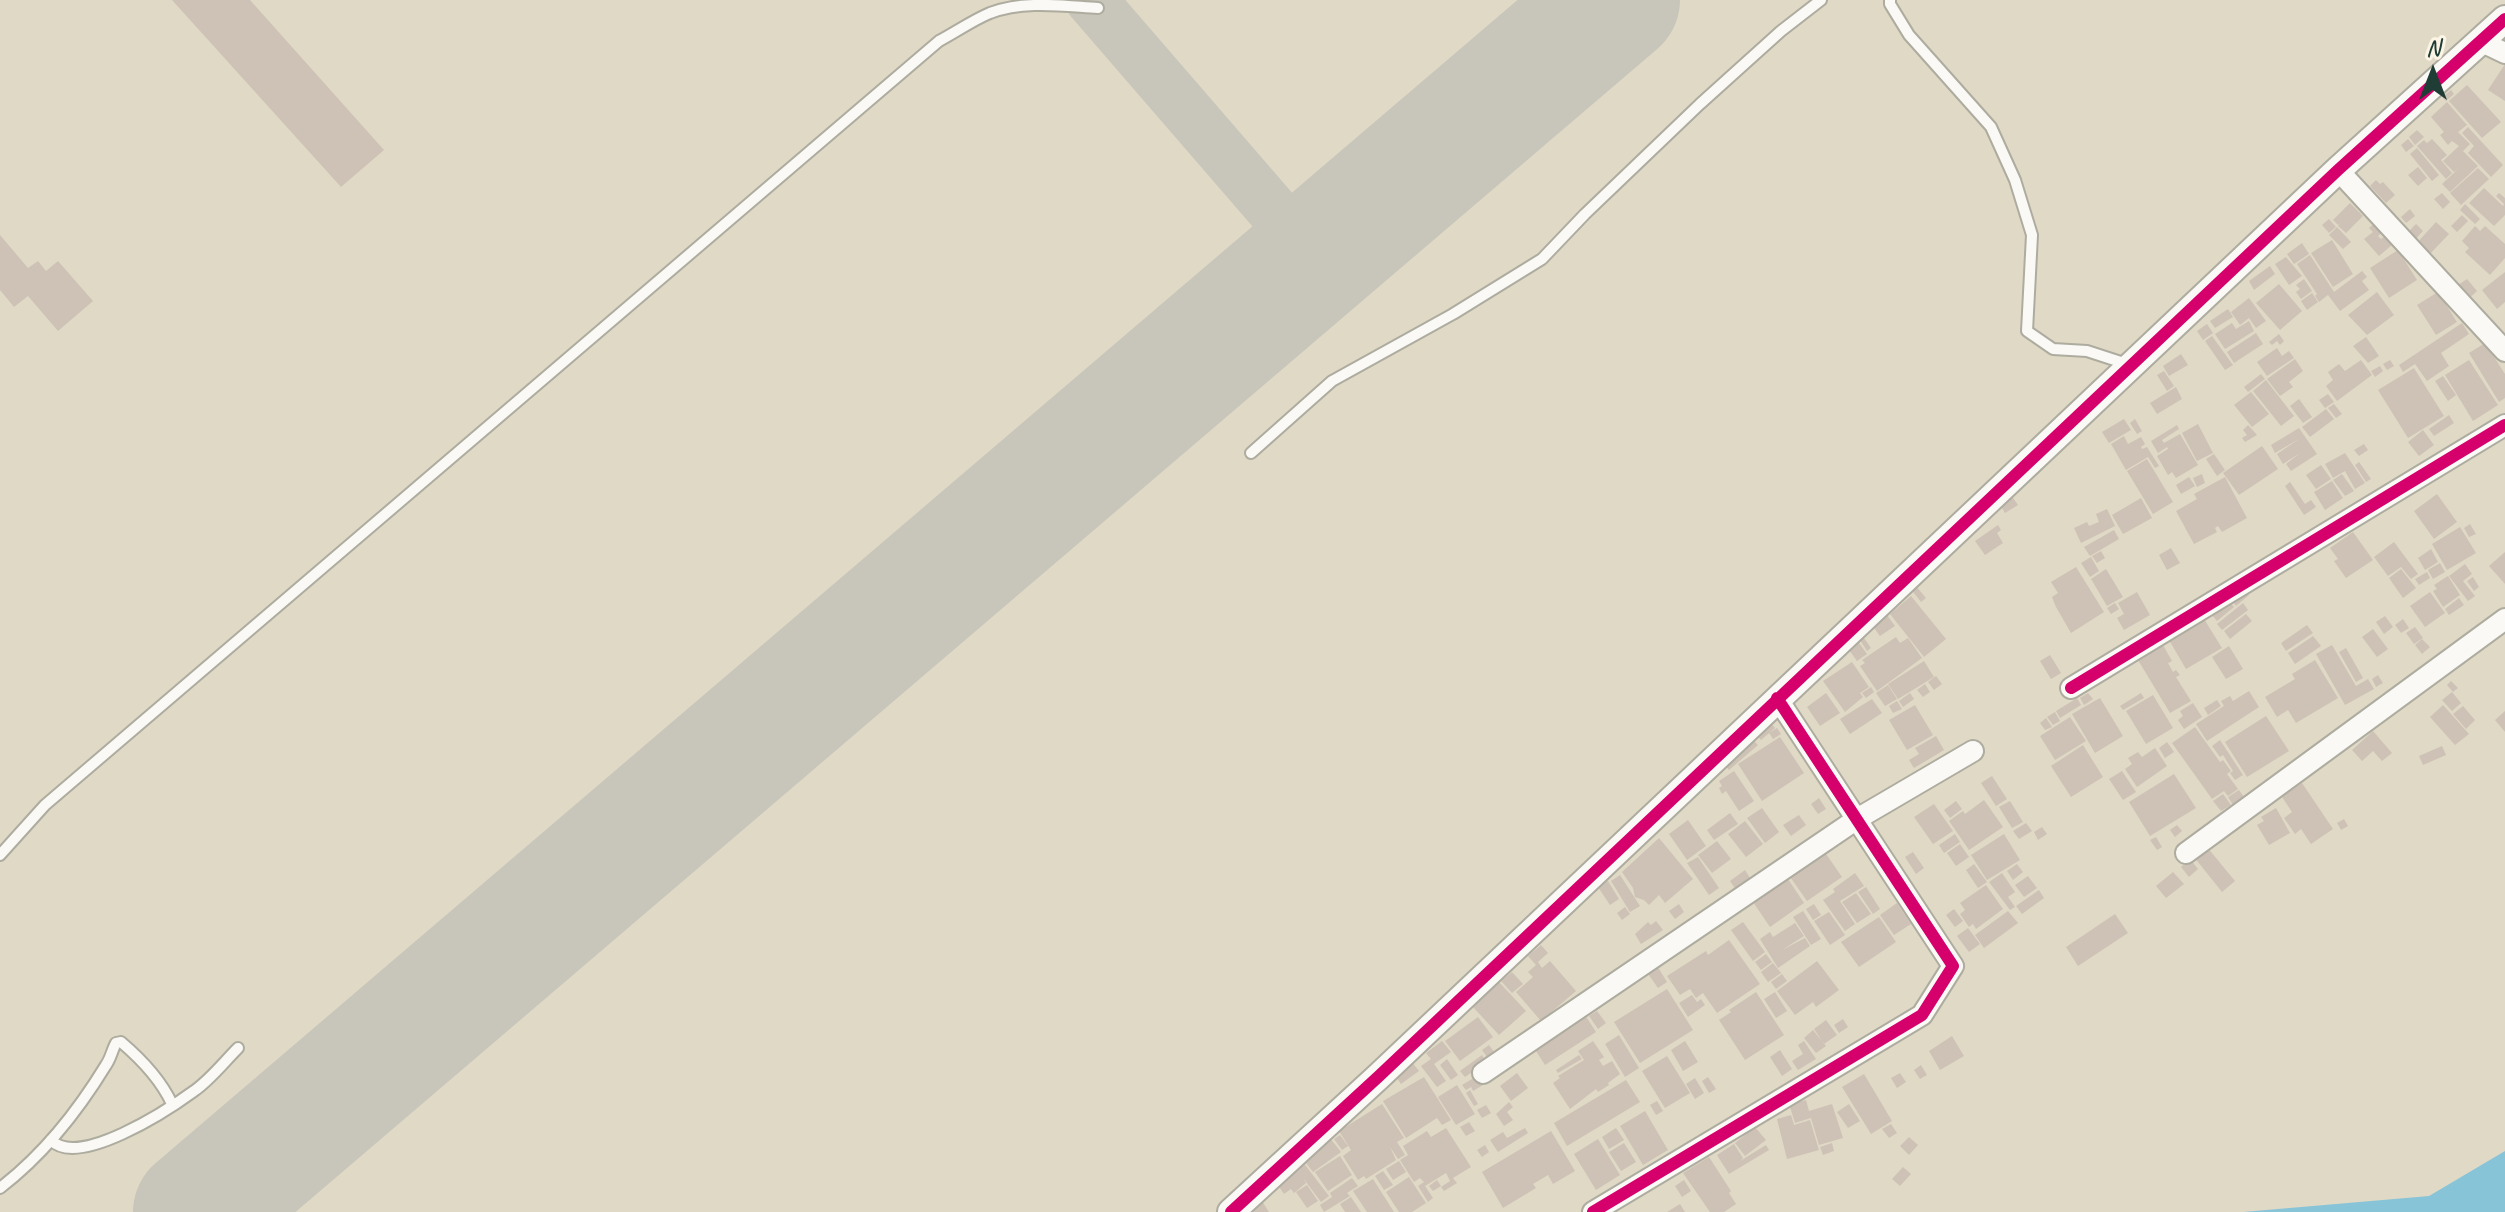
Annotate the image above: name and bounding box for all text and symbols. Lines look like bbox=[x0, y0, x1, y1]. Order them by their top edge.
north arrow bbox=[2393, 32, 2473, 112]
text: N bbox=[2426, 34, 2440, 62]

